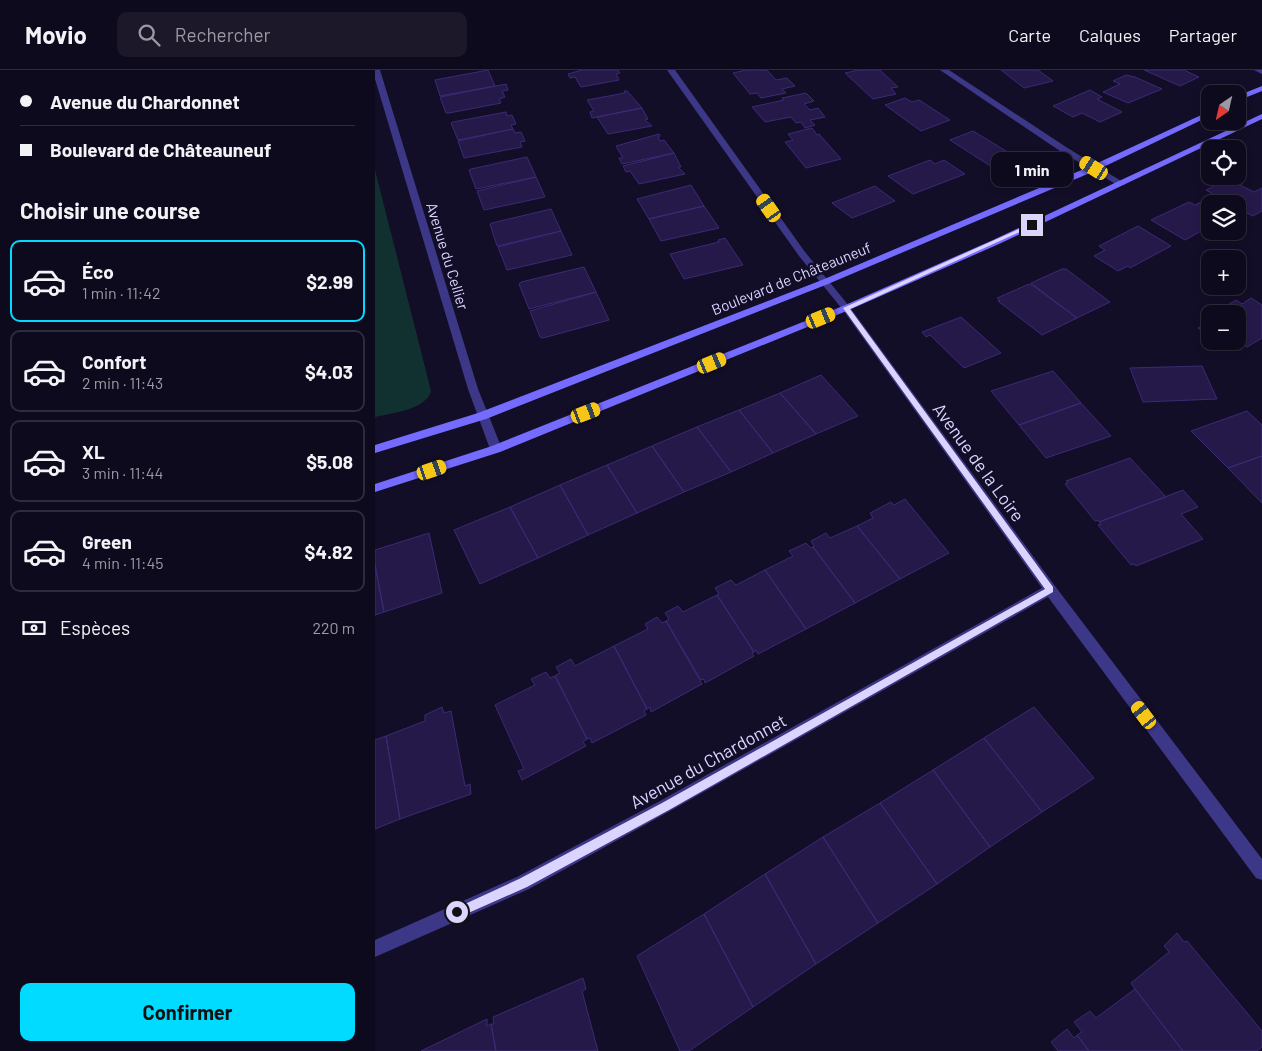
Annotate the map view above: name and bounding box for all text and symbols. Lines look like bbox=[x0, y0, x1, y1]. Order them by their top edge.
search box bbox=[117, 12, 467, 57]
text: Movio bbox=[25, 20, 87, 49]
icon: search bbox=[135, 21, 163, 49]
text: Rechercher bbox=[175, 23, 271, 46]
text: Carte bbox=[1008, 24, 1051, 46]
text: Calques bbox=[1079, 24, 1141, 46]
text: Partager bbox=[1169, 24, 1237, 46]
north arrow bbox=[1201, 85, 1246, 130]
map controls bbox=[1201, 85, 1246, 350]
text: Avenue du Chardonnet bbox=[50, 90, 240, 113]
text: Boulevard de Châteauneuf bbox=[50, 138, 271, 161]
button: locate bbox=[1201, 140, 1246, 185]
callout: 1 min bbox=[991, 152, 1073, 188]
car bbox=[1077, 154, 1110, 182]
text: 1 min bbox=[1014, 160, 1050, 179]
car bbox=[754, 191, 783, 225]
button: layers bbox=[1201, 195, 1246, 240]
text: Choisir une course bbox=[20, 197, 200, 223]
street label: Avenue du Cellier bbox=[423, 200, 473, 312]
route end bbox=[1021, 214, 1043, 236]
street label: Boulevard de Châteauneuf bbox=[709, 238, 873, 318]
button: + bbox=[1201, 250, 1246, 295]
icon: car bbox=[22, 259, 67, 304]
text: Éco bbox=[82, 260, 114, 283]
text: $2.99 bbox=[306, 270, 353, 293]
text: 1 min · 11:42 bbox=[82, 283, 161, 302]
car bbox=[804, 305, 837, 331]
button: − bbox=[1201, 305, 1246, 350]
icon: car bbox=[22, 349, 67, 394]
text: Confort bbox=[82, 350, 146, 373]
car bbox=[695, 350, 728, 376]
text: $4.03 bbox=[305, 360, 353, 383]
text: 2 min · 11:43 bbox=[82, 373, 163, 392]
street label: Avenue de la Loire bbox=[929, 398, 1029, 526]
car bbox=[569, 401, 602, 425]
icon: car bbox=[22, 439, 67, 484]
text: XL bbox=[82, 440, 105, 463]
text: $5.08 bbox=[306, 450, 353, 473]
car bbox=[415, 458, 448, 482]
text: 3 min · 11:44 bbox=[82, 463, 163, 482]
icon: car bbox=[22, 529, 67, 574]
text: Green bbox=[82, 530, 132, 553]
text: $4.82 bbox=[305, 540, 353, 563]
text: 4 min · 11:45 bbox=[82, 553, 163, 572]
icon: cash bbox=[20, 614, 48, 642]
text: Espèces bbox=[60, 616, 130, 639]
text: 220 m bbox=[312, 618, 355, 637]
car bbox=[1128, 699, 1159, 731]
street label: Avenue du Chardonnet bbox=[626, 709, 790, 813]
route start bbox=[446, 901, 468, 923]
button: Confirmer bbox=[20, 983, 355, 1041]

